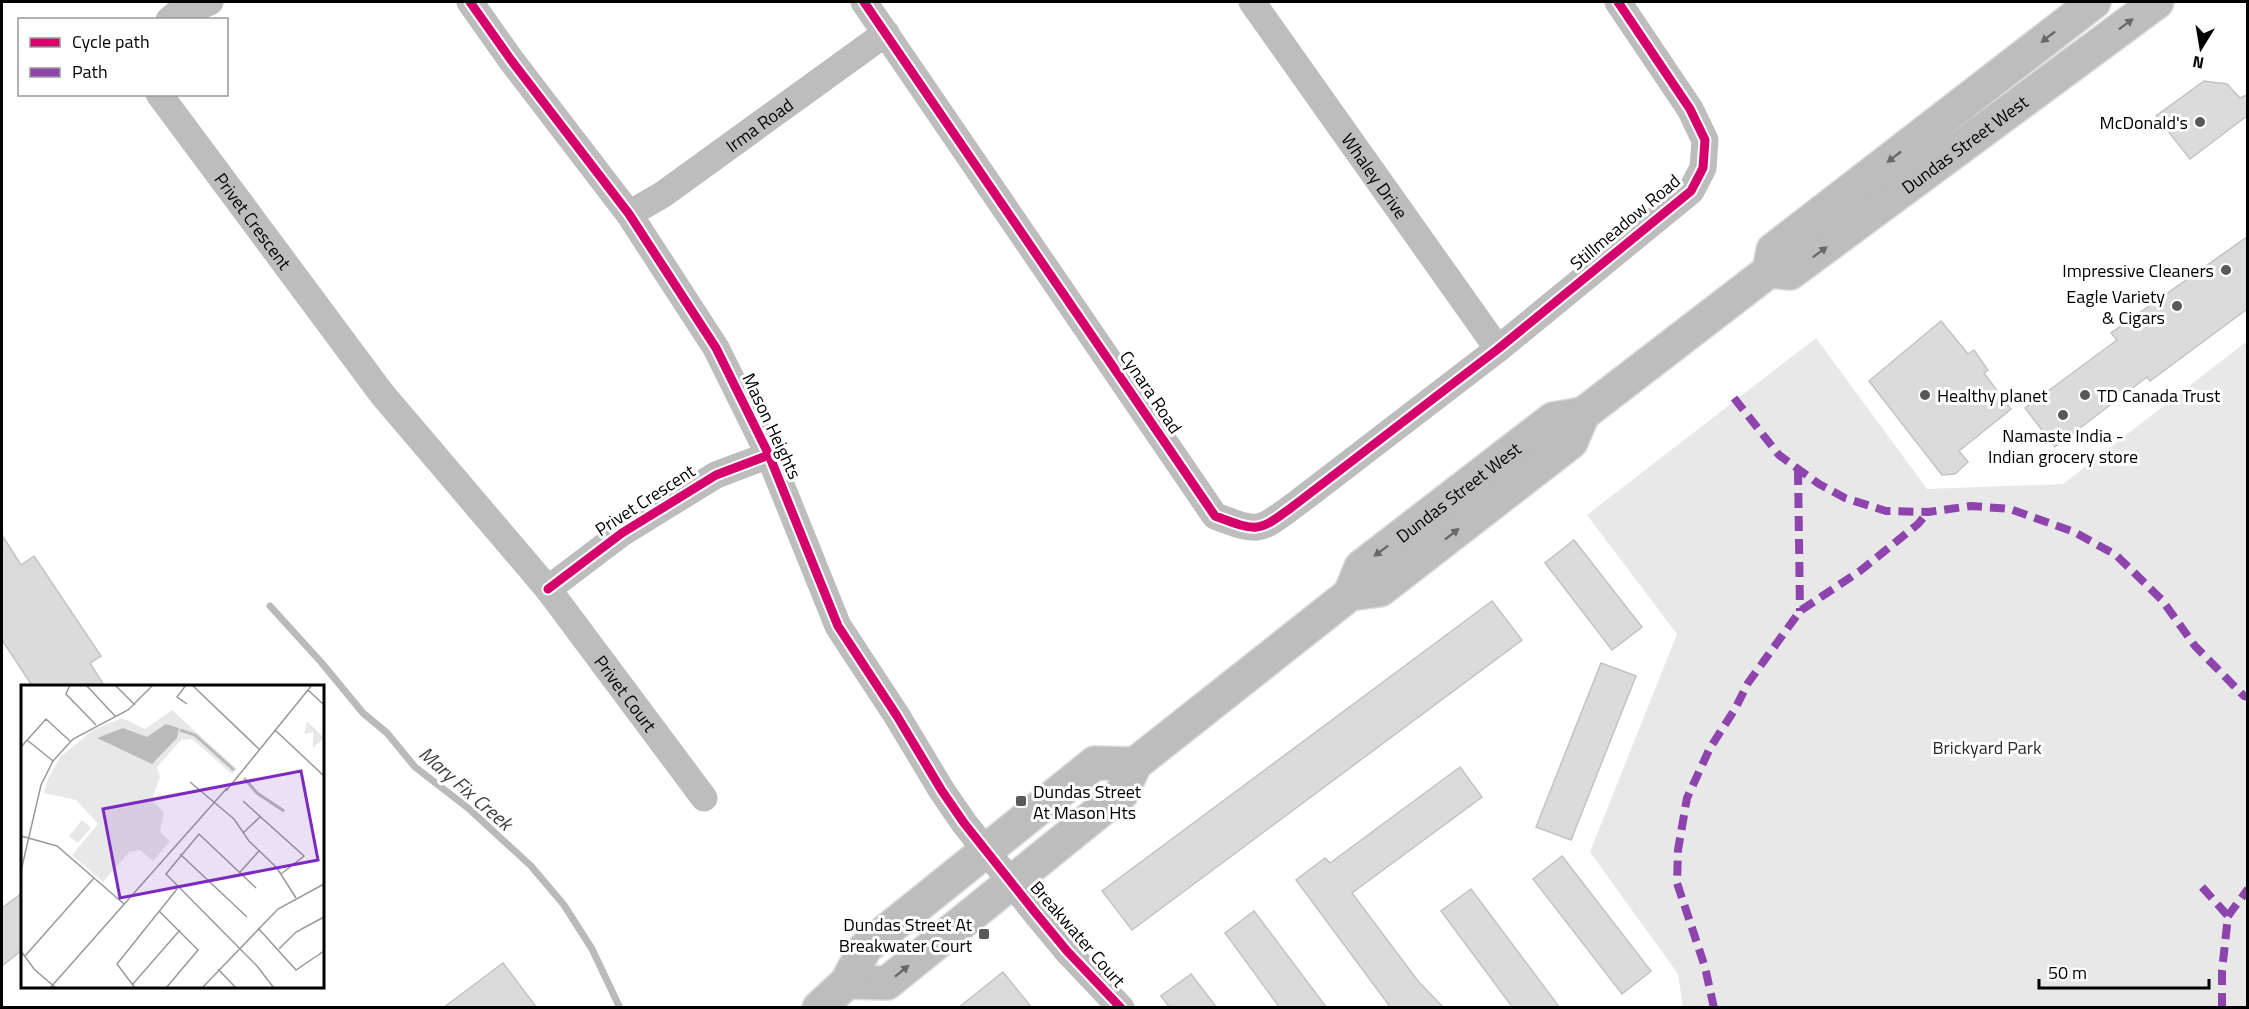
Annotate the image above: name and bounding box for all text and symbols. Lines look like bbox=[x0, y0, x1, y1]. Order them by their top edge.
legend bbox=[18, 18, 228, 96]
north arrow bbox=[2171, 18, 2231, 78]
one-way arrow bbox=[2119, 19, 2134, 31]
text: Cycle path bbox=[72, 28, 150, 55]
one-way arrow bbox=[2040, 31, 2055, 43]
text: N bbox=[2190, 50, 2206, 76]
text: Path bbox=[72, 58, 108, 85]
street label: Dundas Street West bbox=[1895, 88, 2034, 200]
street label: Irma Road bbox=[720, 91, 799, 158]
place label: McDonald's bbox=[2100, 109, 2188, 136]
marker: McDonald's bbox=[2193, 115, 2207, 129]
street label: Whaley Drive bbox=[1335, 127, 1415, 224]
one-way arrow bbox=[1886, 151, 1902, 163]
street label: Privet Crescent bbox=[208, 167, 299, 275]
street label: Stillmeadow Road bbox=[1564, 168, 1686, 276]
one-way arrow bbox=[1812, 246, 1827, 258]
place label: Impressive Cleaners bbox=[2062, 257, 2214, 284]
marker: Impressive Cleaners bbox=[2219, 263, 2233, 277]
place label: Eagle Variety & Cigars bbox=[2066, 283, 2165, 331]
marker: Eagle Variety & Cigars bbox=[2170, 299, 2184, 313]
street label: Cynara Road bbox=[1113, 345, 1189, 439]
street label: Mason Heights bbox=[736, 369, 808, 483]
place label: Healthy planet bbox=[1937, 382, 2048, 409]
place label: TD Canada Trust bbox=[2097, 382, 2221, 409]
marker: Healthy planet bbox=[1918, 388, 1932, 402]
marker: TD Canada Trust bbox=[2078, 388, 2092, 402]
marker: Namaste India - Indian grocery store bbox=[2056, 408, 2070, 422]
place label: Namaste India - Indian grocery store bbox=[1988, 422, 2138, 470]
street label: Dundas Street West bbox=[1390, 435, 1527, 549]
street label: Privet Crescent bbox=[590, 457, 701, 543]
one-way arrow bbox=[1445, 528, 1460, 540]
one-way arrow bbox=[1374, 545, 1389, 557]
street label: Privet Court bbox=[588, 649, 664, 738]
inset map bbox=[21, 685, 324, 988]
park label: Brickyard Park bbox=[1932, 734, 2042, 761]
water label: Mary Fix Creek bbox=[412, 738, 521, 839]
place label: Dundas Street At Mason Hts bbox=[1033, 778, 1142, 826]
marker: Dundas Street At Mason Hts bbox=[1014, 794, 1028, 808]
street label: Breakwater Court bbox=[1024, 875, 1132, 994]
place label: Dundas Street At Breakwater Court bbox=[839, 911, 973, 959]
marker: Dundas Street At Breakwater Court bbox=[977, 927, 991, 941]
scale bar bbox=[2039, 952, 2208, 990]
text: 50 m bbox=[2048, 959, 2087, 986]
one-way arrow bbox=[894, 966, 909, 978]

